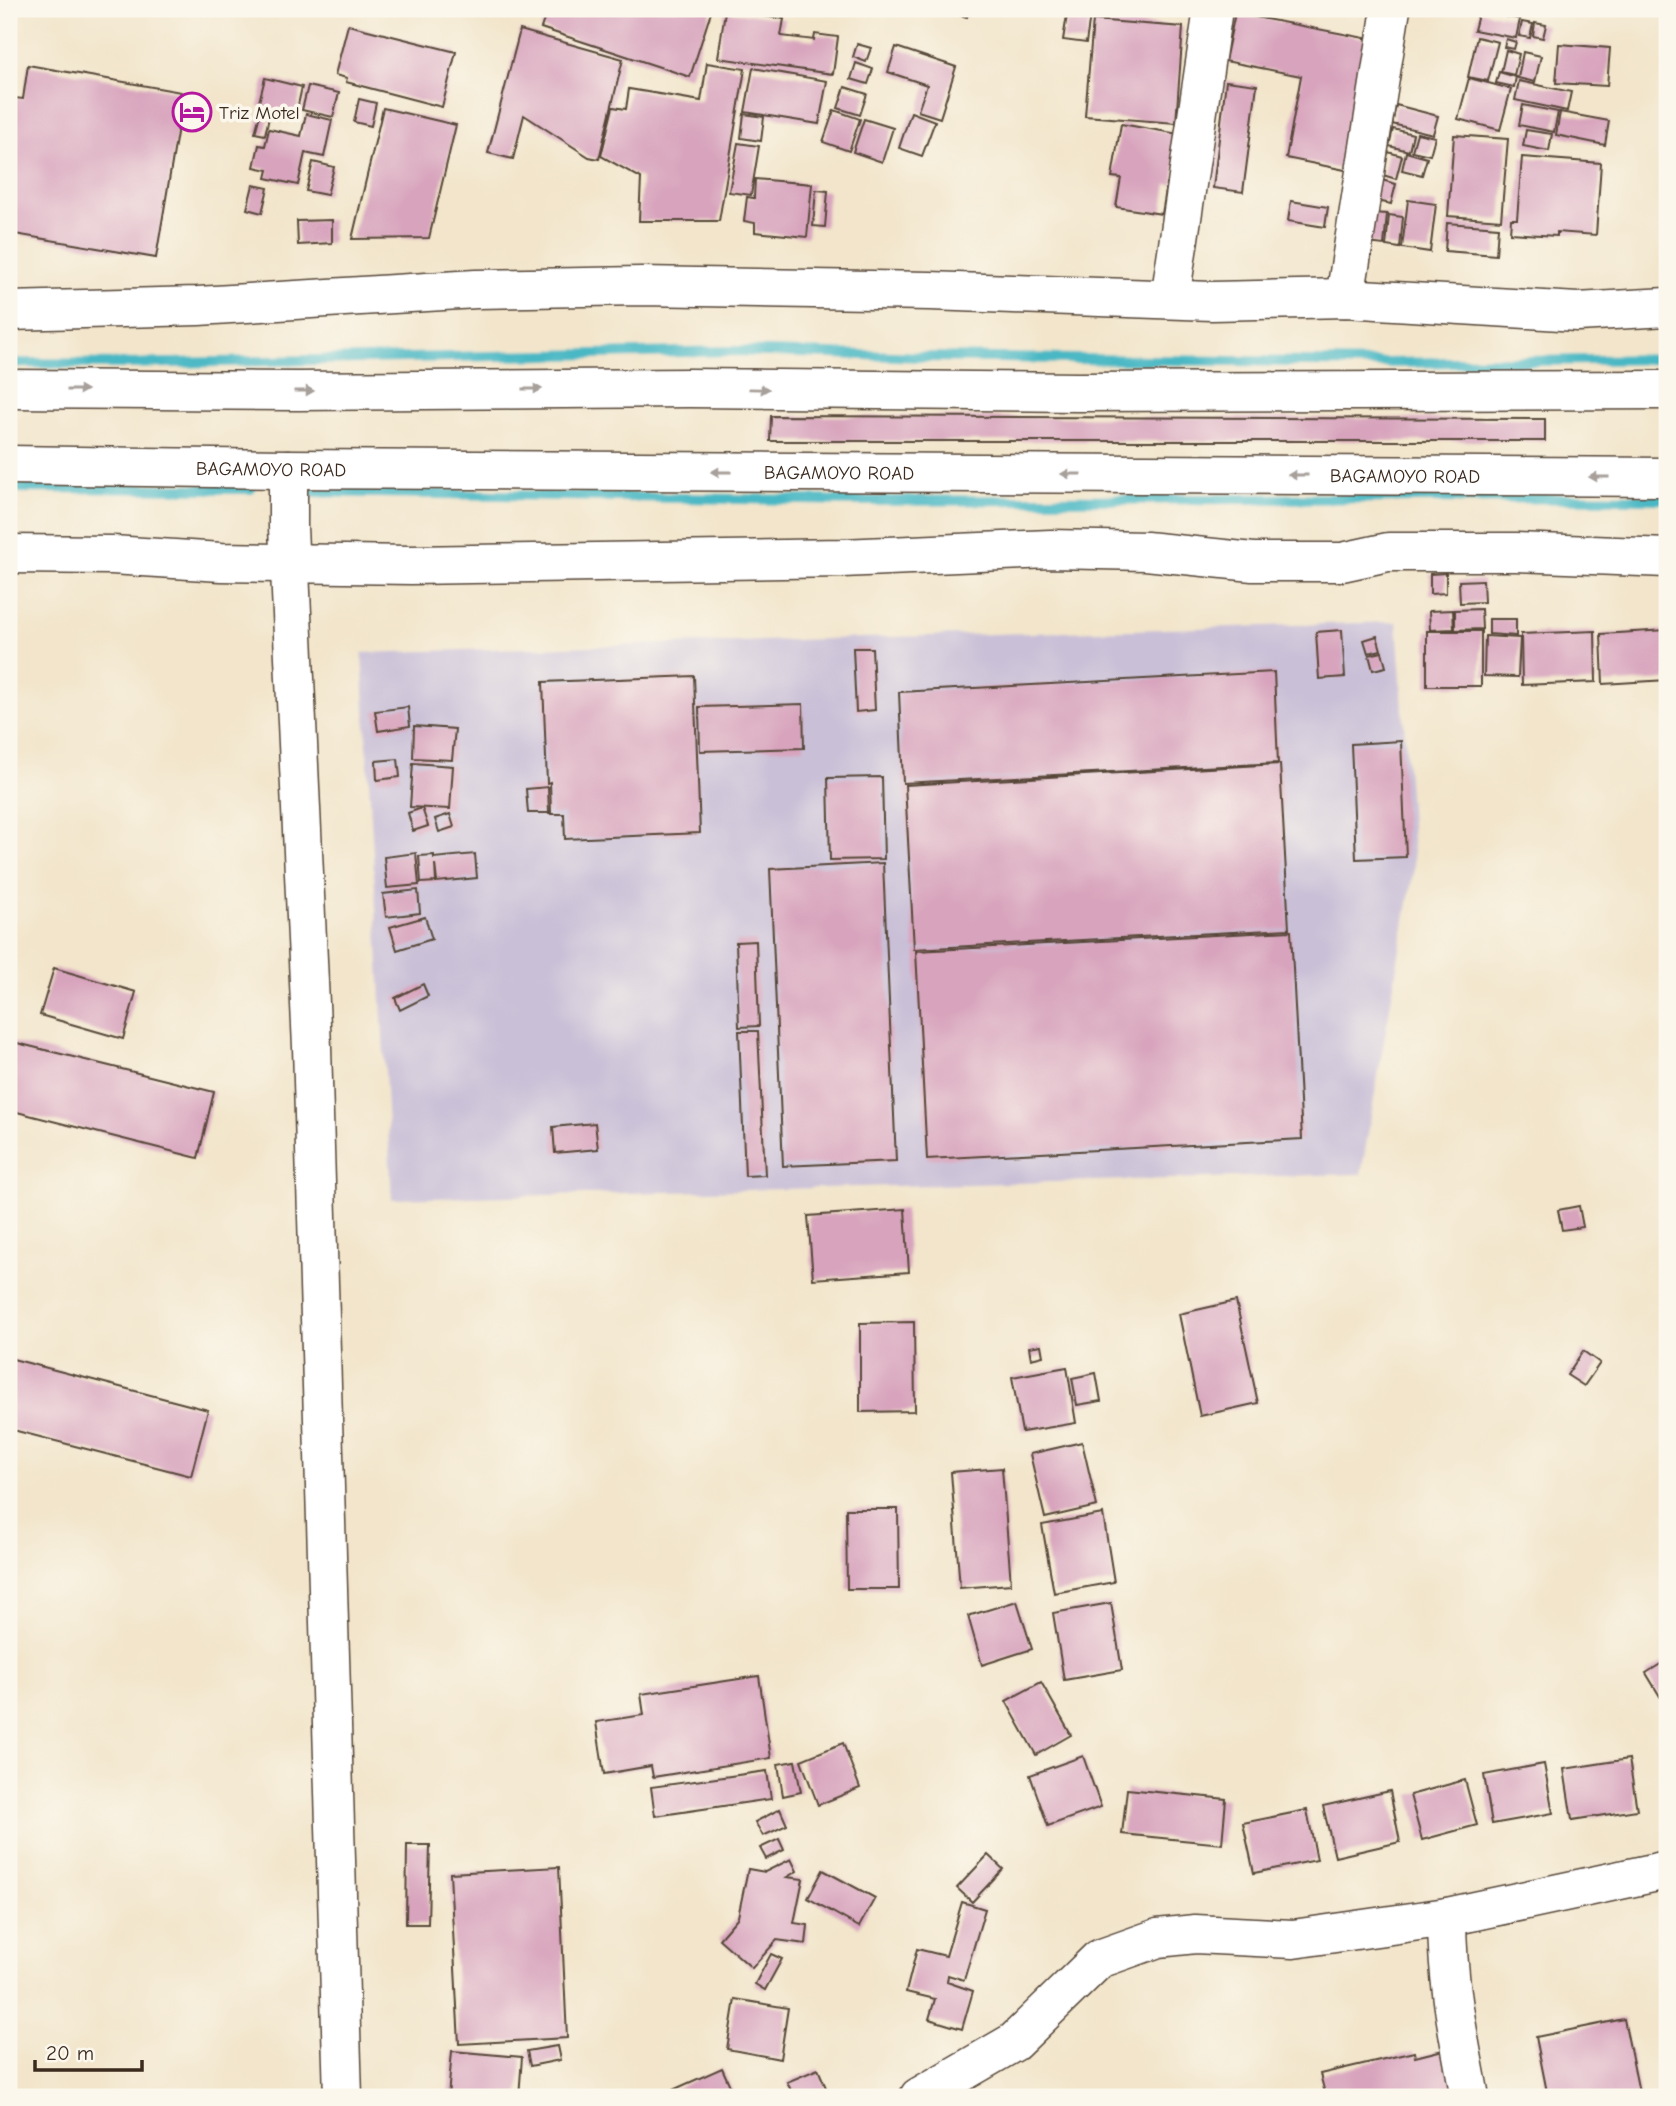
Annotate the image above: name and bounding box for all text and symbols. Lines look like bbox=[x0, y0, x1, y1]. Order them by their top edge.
hotel icon: Triz Motel bbox=[171, 91, 213, 133]
place label: Triz Motel bbox=[219, 102, 300, 124]
one-way arrow bbox=[521, 383, 543, 395]
one-way arrow bbox=[749, 383, 771, 394]
one-way arrow bbox=[66, 384, 88, 396]
one-way arrow bbox=[294, 385, 316, 396]
street label: BAGAMOYO ROAD bbox=[196, 458, 346, 481]
street label: BAGAMOYO ROAD bbox=[764, 462, 914, 485]
street label: BAGAMOYO ROAD bbox=[1330, 465, 1480, 488]
one-way arrow bbox=[709, 466, 731, 478]
one-way arrow bbox=[1059, 468, 1081, 480]
one-way arrow bbox=[1287, 469, 1309, 481]
one-way arrow bbox=[1588, 471, 1610, 483]
scale bar bbox=[35, 2029, 142, 2073]
text: 20 m bbox=[46, 2041, 94, 2065]

